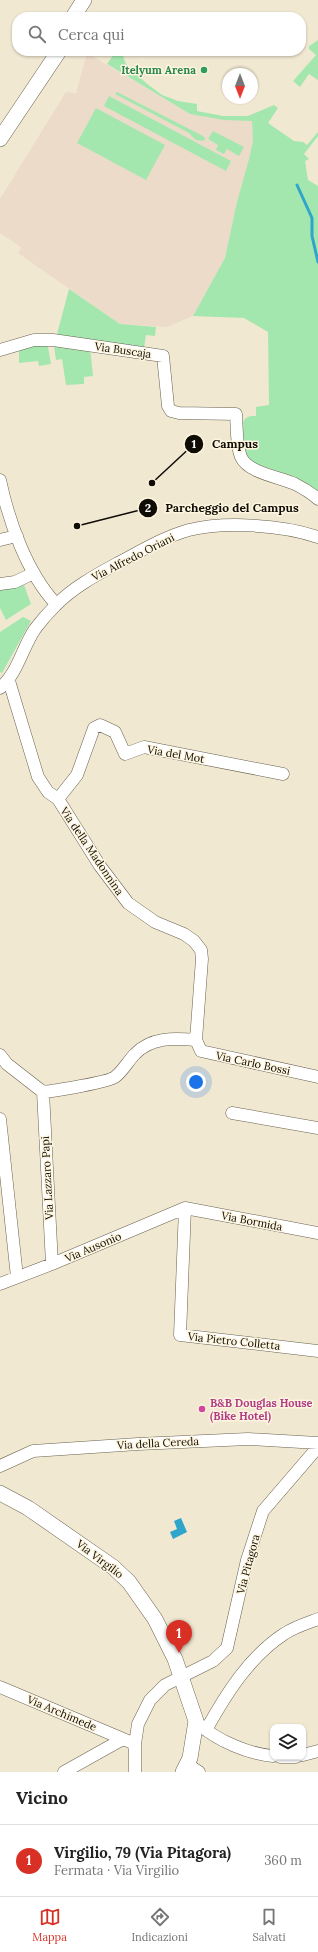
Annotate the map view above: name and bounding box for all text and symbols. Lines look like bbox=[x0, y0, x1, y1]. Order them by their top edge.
search box bbox=[12, 12, 306, 56]
icon: search bbox=[26, 23, 48, 45]
text: Cerca qui bbox=[58, 25, 124, 44]
place label: Itelyum Arena bbox=[121, 63, 196, 77]
marker: Itelyum Arena bbox=[199, 65, 209, 75]
north arrow bbox=[222, 68, 258, 104]
street label: Via Buscaja bbox=[93, 339, 153, 361]
callout: Campus bbox=[184, 432, 266, 456]
text: 1 bbox=[192, 436, 197, 451]
text: Campus bbox=[212, 436, 258, 451]
callout: Parcheggio del Campus bbox=[138, 496, 307, 520]
text: 2 bbox=[145, 500, 151, 515]
text: Parcheggio del Campus bbox=[165, 500, 299, 515]
street label: Via Alfredo Oriani bbox=[88, 530, 177, 584]
street label: Via del Mot bbox=[145, 742, 206, 766]
street label: Via della Madonnina bbox=[57, 803, 127, 898]
street label: Via Carlo Bossi bbox=[214, 1048, 291, 1078]
your location bbox=[186, 1072, 206, 1092]
street label: Via Lazzaro Papi bbox=[38, 1136, 56, 1221]
street label: Via Bormida bbox=[219, 1208, 284, 1234]
street label: Via Ausonio bbox=[62, 1229, 123, 1266]
street label: Via Pietro Colletta bbox=[186, 1329, 281, 1353]
place label: B&B Douglas House (Bike Hotel) bbox=[210, 1396, 313, 1424]
marker: B&B Douglas House (Bike Hotel) bbox=[197, 1404, 207, 1414]
street label: Via della Cereda bbox=[116, 1434, 200, 1452]
street label: Via Pitagora bbox=[233, 1532, 263, 1596]
street label: Via Virgilio bbox=[73, 1536, 126, 1581]
pin: 1 bbox=[166, 1620, 192, 1653]
street label: Via Archimede bbox=[24, 1692, 99, 1734]
map controls bbox=[270, 1724, 306, 1760]
button: layers bbox=[270, 1724, 306, 1760]
text: Vicino bbox=[16, 1787, 68, 1809]
text: Virgilio, 79 (Via Pitagora) bbox=[54, 1843, 231, 1862]
text: 1 bbox=[26, 1852, 32, 1869]
text: 360 m bbox=[264, 1852, 302, 1869]
text: Fermata · Via Virgilio bbox=[54, 1862, 179, 1879]
tab: Mappa bbox=[32, 1906, 67, 1944]
tab: Indicazioni bbox=[131, 1906, 188, 1944]
tab: Salvati bbox=[252, 1906, 286, 1944]

